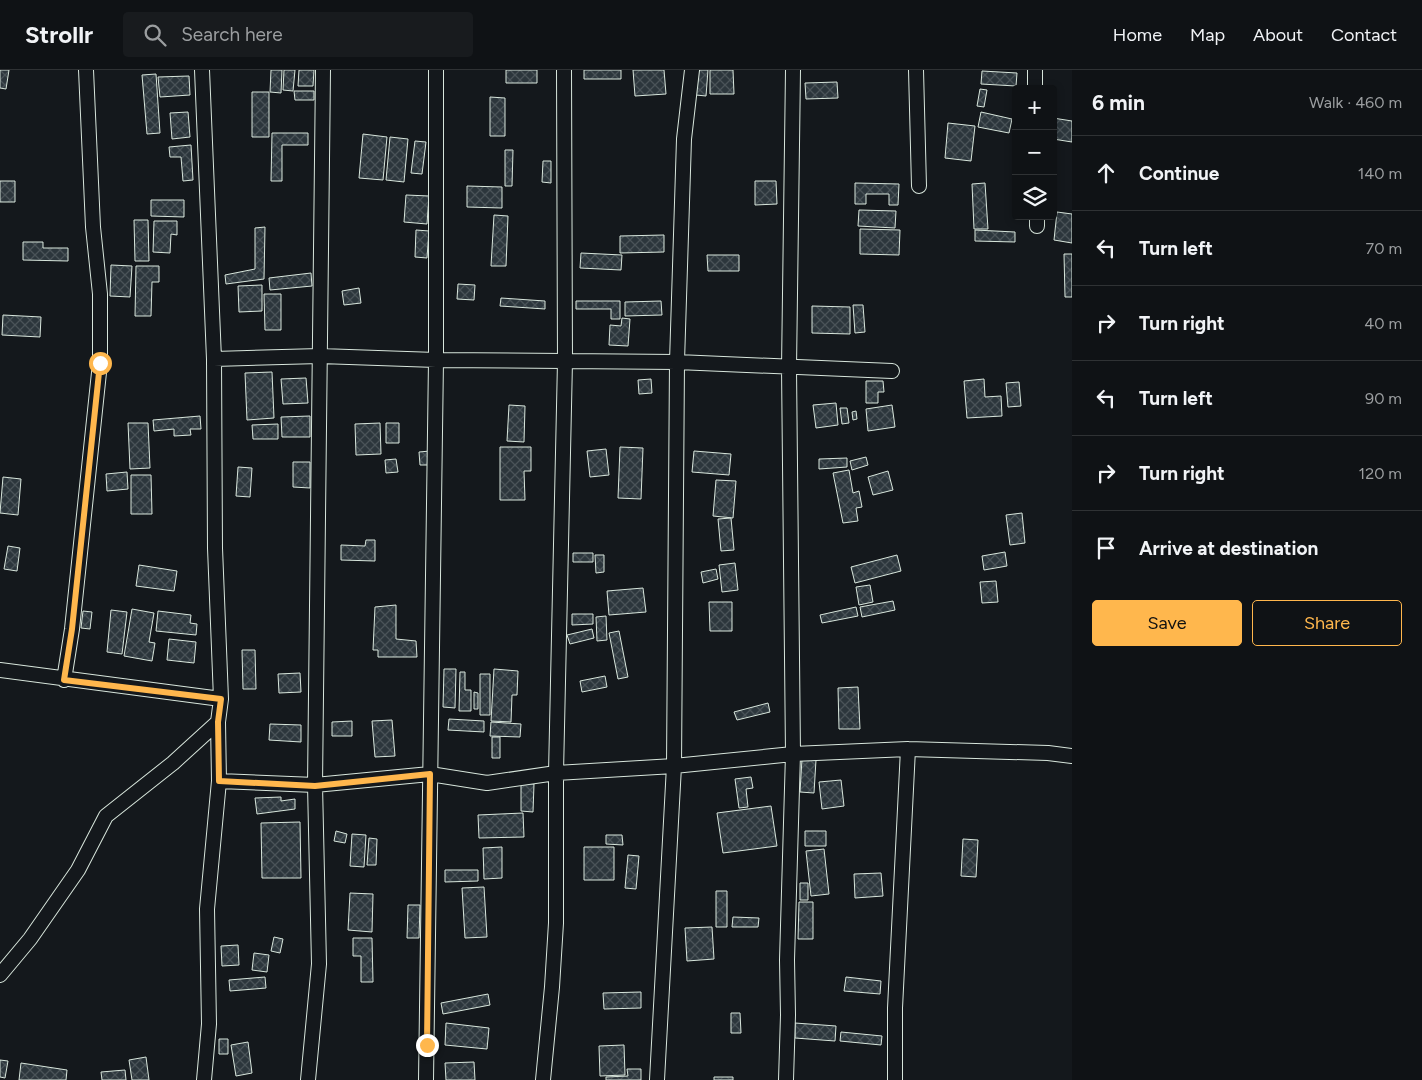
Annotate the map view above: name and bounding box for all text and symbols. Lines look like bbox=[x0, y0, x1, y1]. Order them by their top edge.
search box bbox=[123, 12, 473, 57]
text: Strollr bbox=[25, 20, 93, 49]
icon: search bbox=[141, 21, 169, 49]
text: Search here bbox=[181, 23, 283, 46]
text: Home bbox=[1113, 24, 1162, 46]
text: Map bbox=[1190, 24, 1225, 46]
text: About bbox=[1253, 24, 1303, 46]
text: Contact bbox=[1331, 24, 1397, 46]
map controls bbox=[1012, 85, 1057, 220]
button: + bbox=[1012, 85, 1057, 130]
text: 6 min bbox=[1092, 90, 1145, 115]
text: Walk · 460 m bbox=[1309, 93, 1402, 112]
button: − bbox=[1012, 130, 1057, 175]
icon: ahead bbox=[1092, 159, 1120, 187]
text: Continue bbox=[1139, 162, 1219, 185]
text: 140 m bbox=[1358, 164, 1402, 183]
button: layers bbox=[1012, 175, 1057, 220]
icon: left bbox=[1092, 234, 1120, 262]
text: Turn left bbox=[1139, 237, 1213, 260]
text: 70 m bbox=[1366, 239, 1402, 258]
icon: right bbox=[1092, 309, 1120, 337]
text: Turn right bbox=[1139, 312, 1225, 335]
text: 40 m bbox=[1364, 314, 1402, 333]
route start bbox=[89, 352, 112, 375]
icon: left bbox=[1092, 384, 1120, 412]
text: Turn left bbox=[1139, 387, 1213, 410]
text: 90 m bbox=[1365, 389, 1402, 408]
icon: right bbox=[1092, 459, 1120, 487]
text: Turn right bbox=[1139, 462, 1225, 485]
text: 120 m bbox=[1359, 464, 1402, 483]
icon: arrive bbox=[1092, 534, 1120, 562]
text: Arrive at destination bbox=[1139, 537, 1318, 560]
button: Save bbox=[1092, 600, 1242, 646]
button: Share bbox=[1252, 600, 1402, 646]
route end bbox=[416, 1034, 439, 1057]

